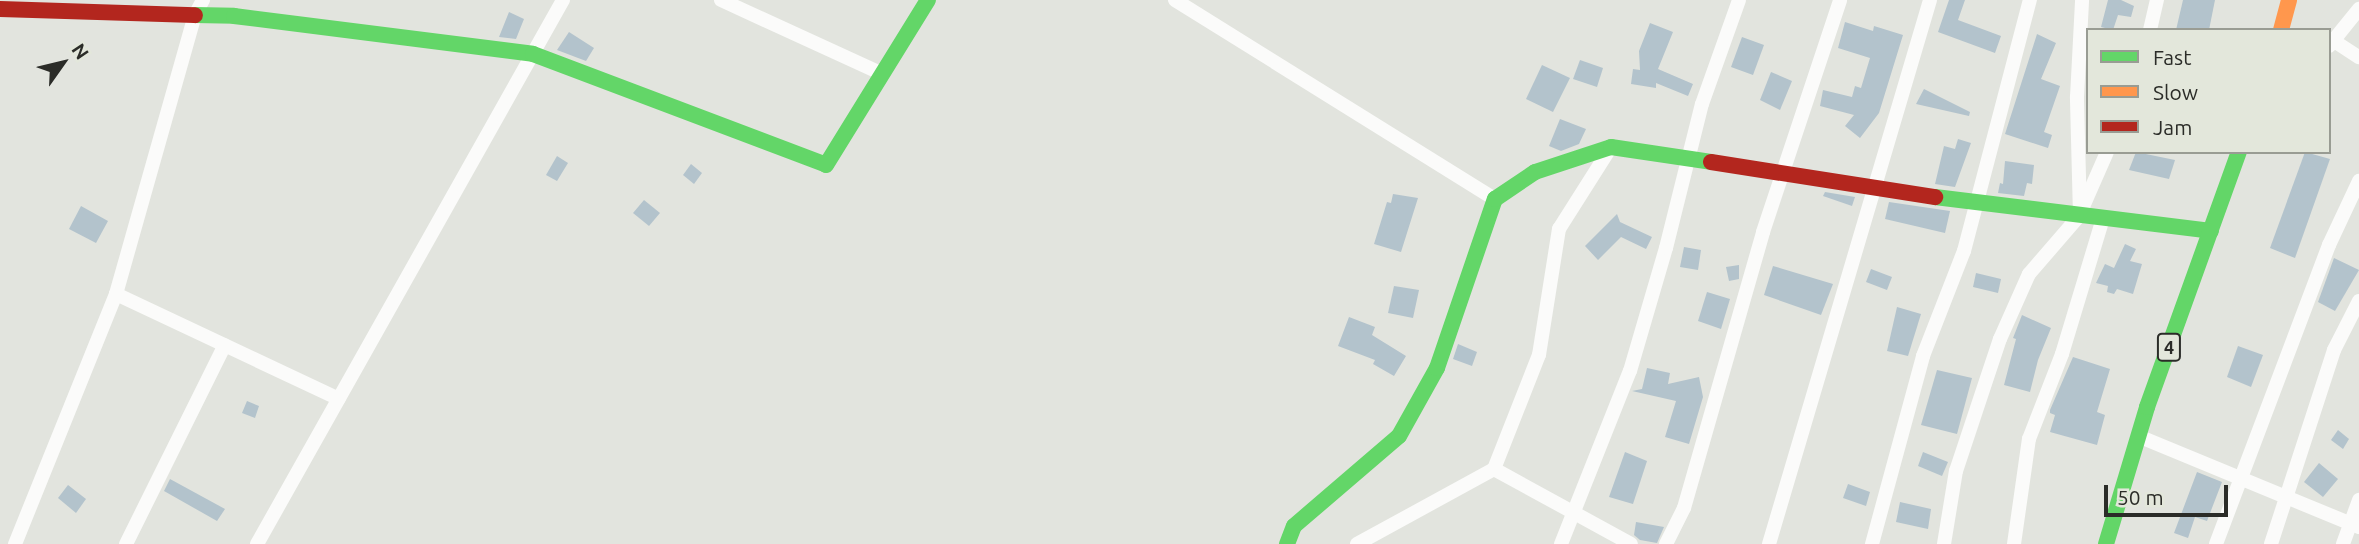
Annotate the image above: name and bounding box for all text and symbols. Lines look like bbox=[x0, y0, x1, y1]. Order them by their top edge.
north arrow bbox=[28, 28, 98, 98]
legend bbox=[2086, 28, 2331, 154]
text: N bbox=[67, 39, 93, 63]
text: Fast bbox=[2153, 45, 2191, 69]
text: Slow bbox=[2153, 80, 2198, 104]
text: Jam bbox=[2153, 115, 2192, 139]
road number: 4 bbox=[2157, 332, 2181, 362]
scale bar bbox=[2107, 470, 2231, 514]
text: 50 m bbox=[2117, 485, 2164, 509]

